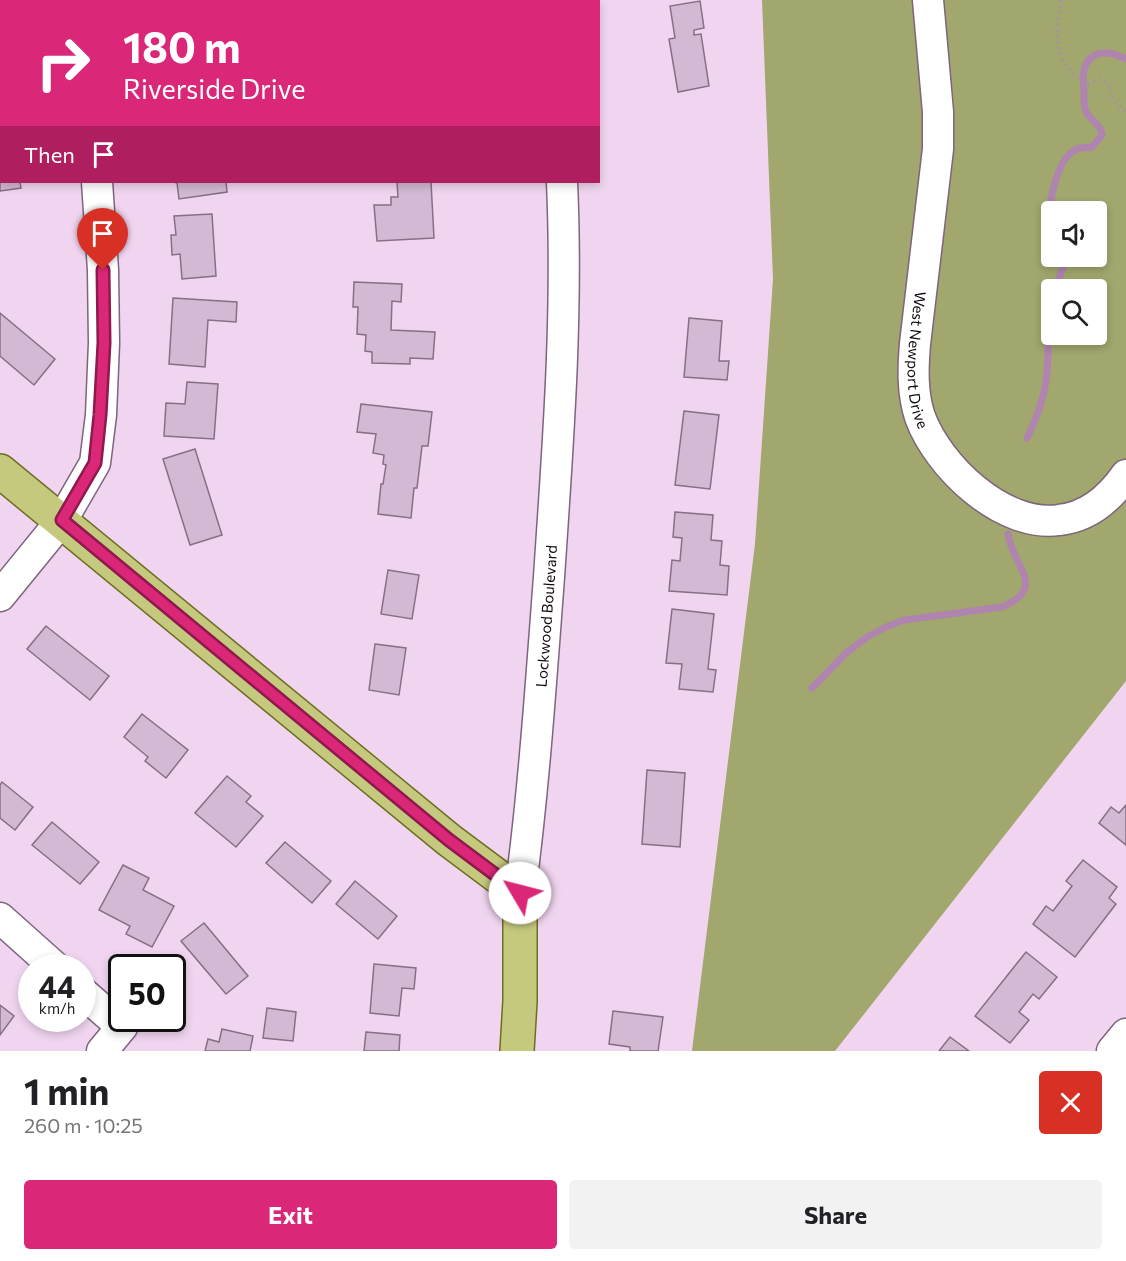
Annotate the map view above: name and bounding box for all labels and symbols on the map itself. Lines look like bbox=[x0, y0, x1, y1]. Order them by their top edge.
pin bbox=[77, 208, 128, 270]
street label: West Newport Drive bbox=[905, 290, 933, 431]
street label: Lockwood Boulevard bbox=[532, 544, 560, 688]
position arrow bbox=[488, 861, 552, 925]
speed limit sign: 50 bbox=[108, 954, 186, 1032]

